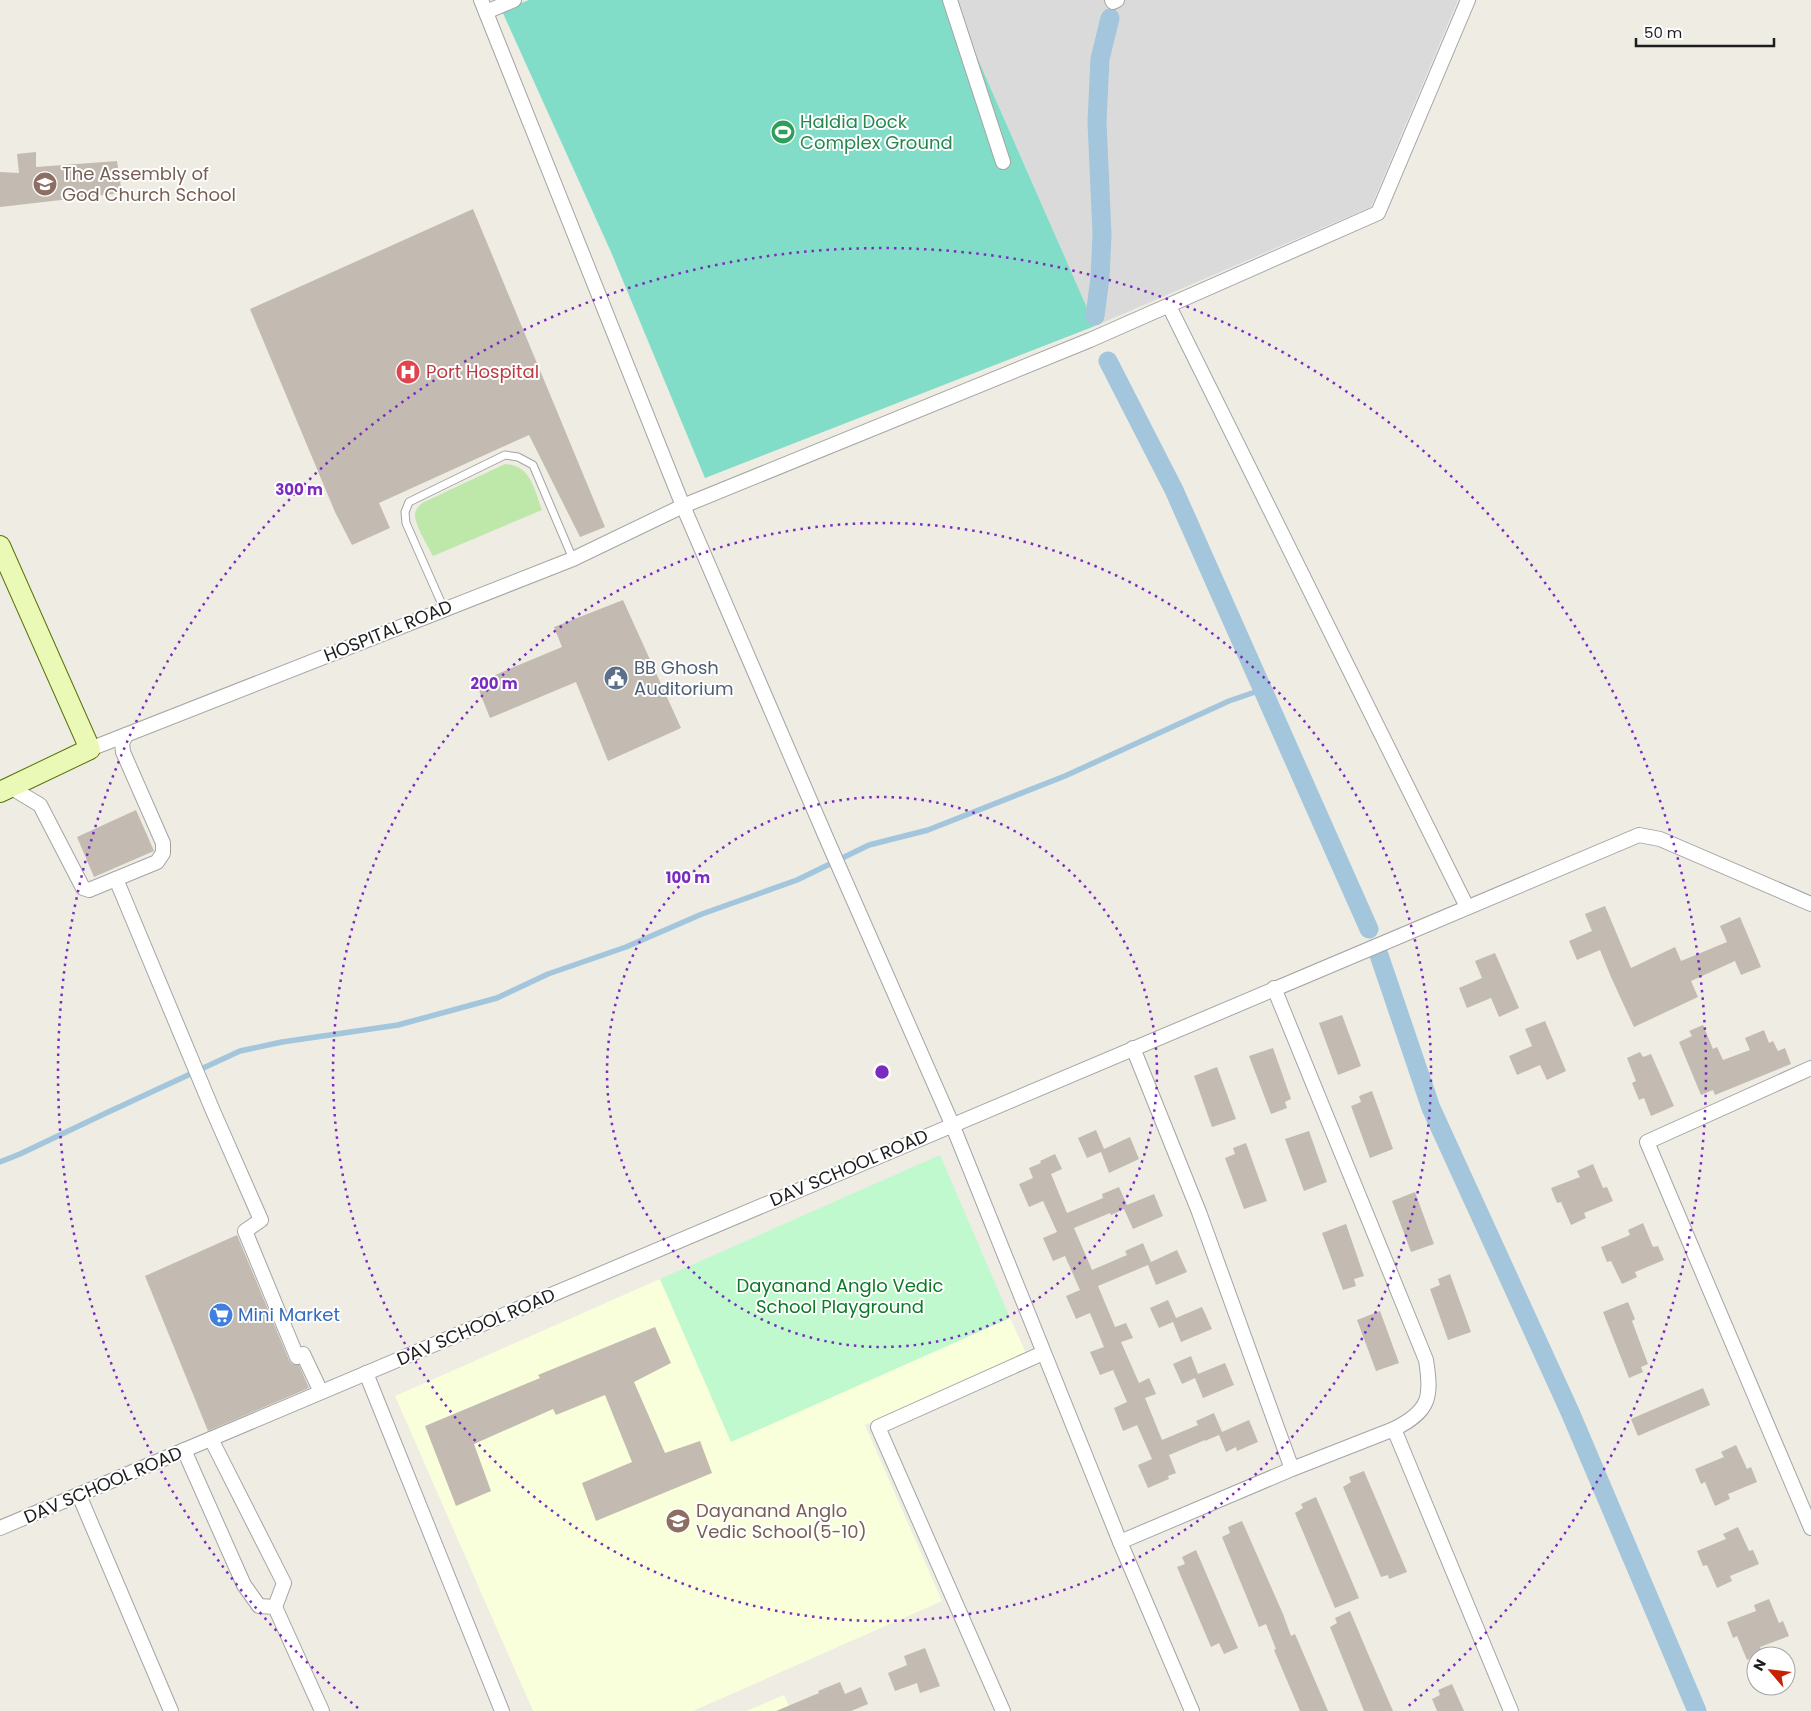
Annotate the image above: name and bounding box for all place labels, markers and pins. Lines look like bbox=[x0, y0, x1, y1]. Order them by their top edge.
place label: Haldia Dock Complex Ground bbox=[800, 109, 953, 155]
sports icon: Haldia Dock Complex Ground bbox=[770, 119, 796, 145]
place label: The Assembly of God Church School bbox=[62, 161, 236, 207]
school or university icon: The Assembly of God Church School bbox=[32, 171, 58, 197]
hospital icon: Port Hospital bbox=[395, 359, 421, 385]
place label: Port Hospital bbox=[426, 359, 539, 384]
place label: BB Ghosh Auditorium bbox=[634, 655, 734, 701]
public building icon: BB Ghosh Auditorium bbox=[603, 665, 629, 691]
centre of rings bbox=[873, 1063, 891, 1081]
supermarket icon: Mini Market bbox=[208, 1302, 234, 1328]
place label: Mini Market bbox=[238, 1302, 340, 1327]
place label: Dayanand Anglo Vedic School(5-10) bbox=[696, 1498, 867, 1544]
school or university icon: Dayanand Anglo Vedic School(5-10) bbox=[665, 1508, 691, 1534]

